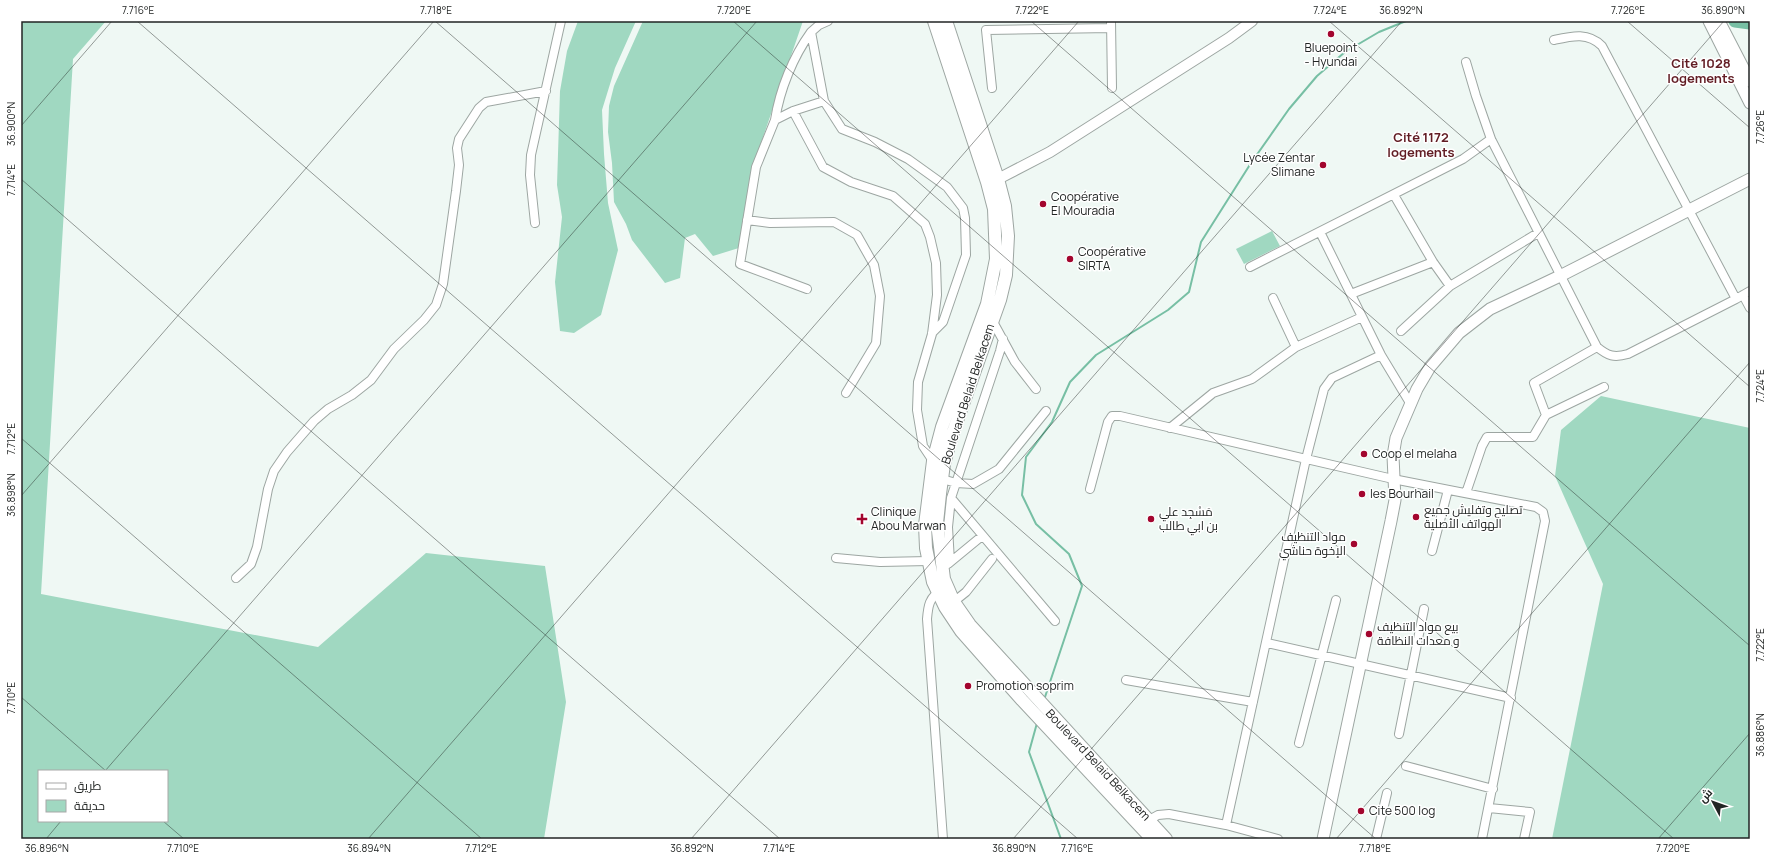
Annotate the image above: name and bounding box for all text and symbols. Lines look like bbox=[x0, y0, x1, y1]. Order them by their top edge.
text: 7.716°E bbox=[122, 3, 154, 17]
text: 7.718°E bbox=[420, 3, 452, 17]
text: 7.720°E bbox=[717, 3, 751, 17]
text: 7.722°E bbox=[1015, 3, 1049, 17]
text: 7.724°E bbox=[1313, 3, 1347, 17]
text: 36.892°N bbox=[1379, 3, 1423, 17]
text: 7.726°E bbox=[1611, 3, 1645, 17]
text: 36.890°N bbox=[1701, 3, 1745, 17]
marker: Bluepoint - Hyundai bbox=[1326, 29, 1336, 39]
place label: Bluepoint - Hyundai bbox=[1304, 39, 1358, 70]
district label: Cité 1028 logements bbox=[1667, 54, 1735, 87]
text: 36.900°N bbox=[4, 102, 18, 146]
text: 7.726°E bbox=[1753, 110, 1767, 144]
district label: Cité 1172 logements bbox=[1387, 128, 1455, 161]
place label: Lycée Zentar Slimane bbox=[1243, 149, 1316, 180]
marker: Lycée Zentar Slimane bbox=[1318, 160, 1328, 170]
text: 7.714°E bbox=[4, 164, 18, 196]
place label: Coopérative El Mouradia bbox=[1051, 188, 1119, 219]
marker: Coopérative El Mouradia bbox=[1038, 199, 1048, 209]
place label: Coopérative SIRTA bbox=[1078, 243, 1146, 274]
marker: Coopérative SIRTA bbox=[1065, 254, 1075, 264]
street label: Boulevard Belaid Belkacem bbox=[937, 321, 998, 466]
text: 7.724°E bbox=[1753, 369, 1767, 403]
text: 7.712°E bbox=[4, 423, 18, 455]
place label: Coop el melaha bbox=[1372, 445, 1457, 462]
marker: Coop el melaha bbox=[1359, 449, 1369, 459]
text: 36.898°N bbox=[4, 473, 18, 517]
place label: les Bourhail bbox=[1370, 485, 1434, 502]
marker: les Bourhail bbox=[1357, 489, 1367, 499]
place label: تصليح وتفليش جميع الهواتف الأصلية bbox=[1424, 501, 1523, 532]
place label: Clinique Abou Marwan bbox=[871, 503, 946, 534]
place label: مَسْجِد علي بن ابي طالب bbox=[1159, 503, 1218, 536]
marker: تصليح وتفليش جميع الهواتف الأصلية bbox=[1411, 512, 1421, 522]
marker: Clinique Abou Marwan bbox=[856, 513, 868, 525]
marker: مَسْجِد علي بن ابي طالب bbox=[1146, 514, 1156, 524]
place label: مواد التنظيف الإخوة حناشي bbox=[1279, 528, 1346, 561]
marker: مواد التنظيف الإخوة حناشي bbox=[1349, 539, 1359, 549]
place label: بيع مواد التنظيف و معدات النظافة bbox=[1377, 618, 1460, 649]
text: 7.722°E bbox=[1753, 628, 1767, 662]
marker: بيع مواد التنظيف و معدات النظافة bbox=[1364, 629, 1374, 639]
place label: Promotion soprim bbox=[976, 677, 1074, 694]
marker: Promotion soprim bbox=[963, 681, 973, 691]
text: 7.710°E bbox=[4, 682, 18, 714]
street label: Boulevard Belaid Belkacem bbox=[1042, 705, 1155, 824]
text: 36.886°N bbox=[1753, 713, 1767, 757]
legend bbox=[38, 770, 168, 822]
text: طريق bbox=[74, 777, 102, 794]
north arrow bbox=[1693, 782, 1733, 822]
text: ش bbox=[1695, 785, 1715, 805]
text: حديقة bbox=[74, 797, 105, 814]
place label: Cite 500 log bbox=[1369, 802, 1435, 819]
marker: Cite 500 log bbox=[1356, 806, 1366, 816]
text: 36.896°N bbox=[25, 841, 69, 855]
text: 7.710°E bbox=[167, 841, 199, 855]
text: 36.894°N bbox=[347, 841, 391, 855]
text: 7.712°E bbox=[465, 841, 497, 855]
text: 36.892°N bbox=[670, 841, 714, 855]
text: 7.714°E bbox=[763, 841, 795, 855]
text: 36.890°N bbox=[992, 841, 1036, 855]
text: 7.716°E bbox=[1061, 841, 1093, 855]
text: 7.718°E bbox=[1359, 841, 1391, 855]
text: 7.720°E bbox=[1656, 841, 1690, 855]

